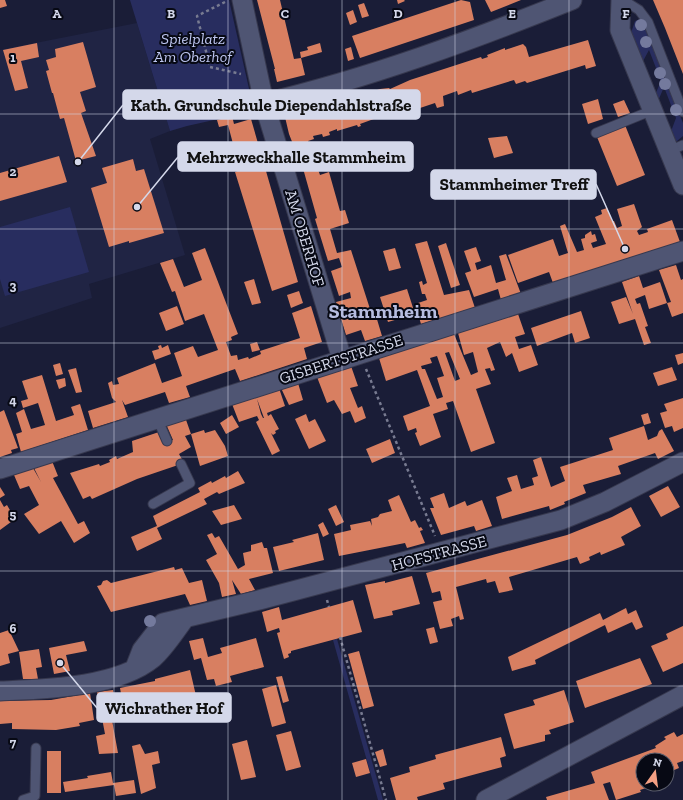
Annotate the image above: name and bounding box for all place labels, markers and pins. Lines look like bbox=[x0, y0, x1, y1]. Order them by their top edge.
callout: Kath. Grundschule Diependahlstraße bbox=[123, 90, 420, 119]
callout: Mehrzweckhalle Stammheim bbox=[178, 142, 413, 171]
callout: Stammheimer Treff bbox=[431, 170, 596, 199]
callout: Wichrather Hof bbox=[97, 693, 231, 722]

